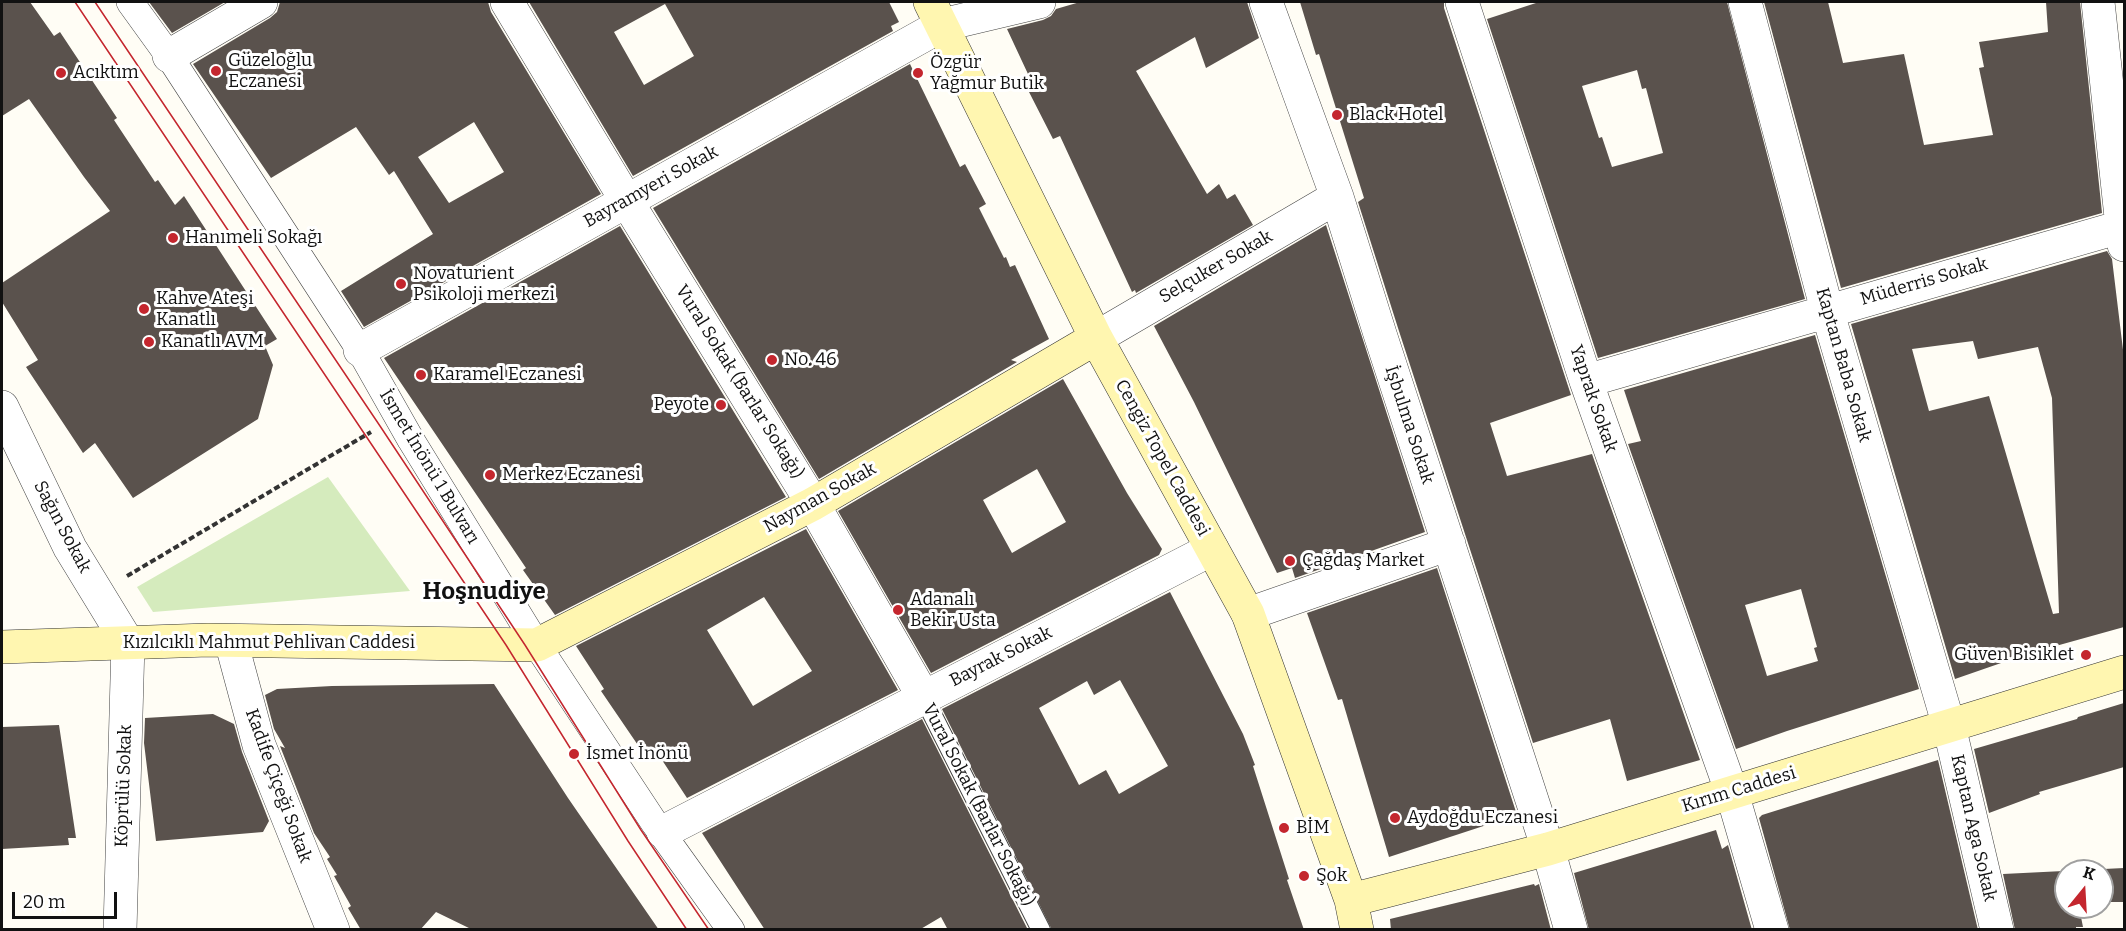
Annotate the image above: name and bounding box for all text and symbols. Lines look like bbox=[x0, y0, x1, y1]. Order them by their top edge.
place label: Güzeloğlu Eczanesi bbox=[228, 50, 312, 92]
place label: Özgür Yağmur Butik bbox=[930, 52, 1044, 94]
place label: Acıktım bbox=[73, 62, 139, 84]
marker: Güzeloğlu Eczanesi bbox=[209, 64, 223, 78]
marker: Acıktım bbox=[54, 66, 68, 80]
marker: Özgür Yağmur Butik bbox=[911, 66, 925, 80]
place label: Black Hotel bbox=[1349, 104, 1444, 126]
marker: Black Hotel bbox=[1330, 108, 1344, 122]
street label: Bayramyeri Sokak bbox=[580, 141, 722, 233]
street label: Selçuker Sokak bbox=[1155, 226, 1277, 308]
place label: Hanımeli Sokağı bbox=[185, 227, 322, 249]
marker: Hanımeli Sokağı bbox=[166, 231, 180, 245]
street label: Müderris Sokak bbox=[1858, 254, 1990, 310]
place label: Novaturient Psikoloji merkezi bbox=[413, 263, 555, 306]
marker: Novaturient Psikoloji merkezi bbox=[394, 277, 408, 291]
street label: Vural Sokak (Barlar Sokağı) bbox=[670, 281, 808, 483]
street label: Kaptan Baba Sokak bbox=[1811, 285, 1875, 445]
place label: Kahve Ateşi Kanatlı bbox=[156, 288, 254, 330]
marker: Kahve Ateşi Kanatlı bbox=[137, 302, 151, 316]
place label: Kanatlı AVM bbox=[161, 331, 264, 353]
marker: Kanatlı AVM bbox=[142, 335, 156, 349]
street label: Yaprak Sokak bbox=[1565, 342, 1621, 456]
place label: No. 46 bbox=[784, 349, 836, 371]
marker: No. 46 bbox=[765, 353, 779, 367]
street label: İşbulma Sokak bbox=[1380, 363, 1438, 487]
place label: Karamel Eczanesi bbox=[433, 364, 582, 386]
marker: Karamel Eczanesi bbox=[414, 368, 428, 382]
street label: Cengiz Topel Caddesi bbox=[1110, 376, 1214, 540]
street label: İsmet İnönü 1 Bulvarı bbox=[374, 386, 484, 548]
place label: Peyote bbox=[654, 394, 709, 416]
marker: Peyote bbox=[714, 398, 728, 412]
street label: Nayman Sokak bbox=[760, 458, 880, 538]
place label: Merkez Eczanesi bbox=[502, 464, 641, 486]
marker: Merkez Eczanesi bbox=[483, 468, 497, 482]
street label: Sağın Sokak bbox=[29, 477, 95, 577]
place label: Çağdaş Market bbox=[1302, 550, 1425, 572]
marker: Çağdaş Market bbox=[1283, 554, 1297, 568]
district label: Hoşnudiye bbox=[422, 578, 546, 606]
place label: Adanalı Bekir Usta bbox=[910, 589, 996, 632]
marker: Adanalı Bekir Usta bbox=[891, 603, 905, 617]
street label: Bayrak Sokak bbox=[946, 622, 1056, 692]
street label: Kızılcıklı Mahmut Pehlivan Caddesi bbox=[123, 632, 415, 654]
place label: Güven Bisiklet bbox=[1954, 644, 2074, 666]
marker: Güven Bisiklet bbox=[2079, 648, 2093, 662]
street label: Vural Sokak (Barlar Sokağı) bbox=[917, 700, 1039, 910]
street label: Kadife Çiçeği Sokak bbox=[240, 706, 316, 866]
street label: Köprülü Sokak bbox=[111, 724, 137, 848]
place label: İsmet İnönü bbox=[586, 743, 688, 765]
marker: İsmet İnönü bbox=[567, 747, 581, 761]
street label: Kaptan Aga Sokak bbox=[1946, 753, 2000, 903]
street label: Kırım Caddesi bbox=[1679, 762, 1799, 818]
place label: Aydoğdu Eczanesi bbox=[1407, 807, 1558, 829]
marker: Aydoğdu Eczanesi bbox=[1388, 811, 1402, 825]
place label: BİM bbox=[1296, 817, 1329, 839]
marker: BİM bbox=[1277, 821, 1291, 835]
north arrow bbox=[2054, 859, 2114, 919]
text: K bbox=[2081, 862, 2098, 884]
place label: Şok bbox=[1316, 865, 1347, 887]
marker: Şok bbox=[1297, 869, 1311, 883]
scale bar bbox=[15, 880, 120, 918]
text: 20 m bbox=[23, 891, 65, 913]

